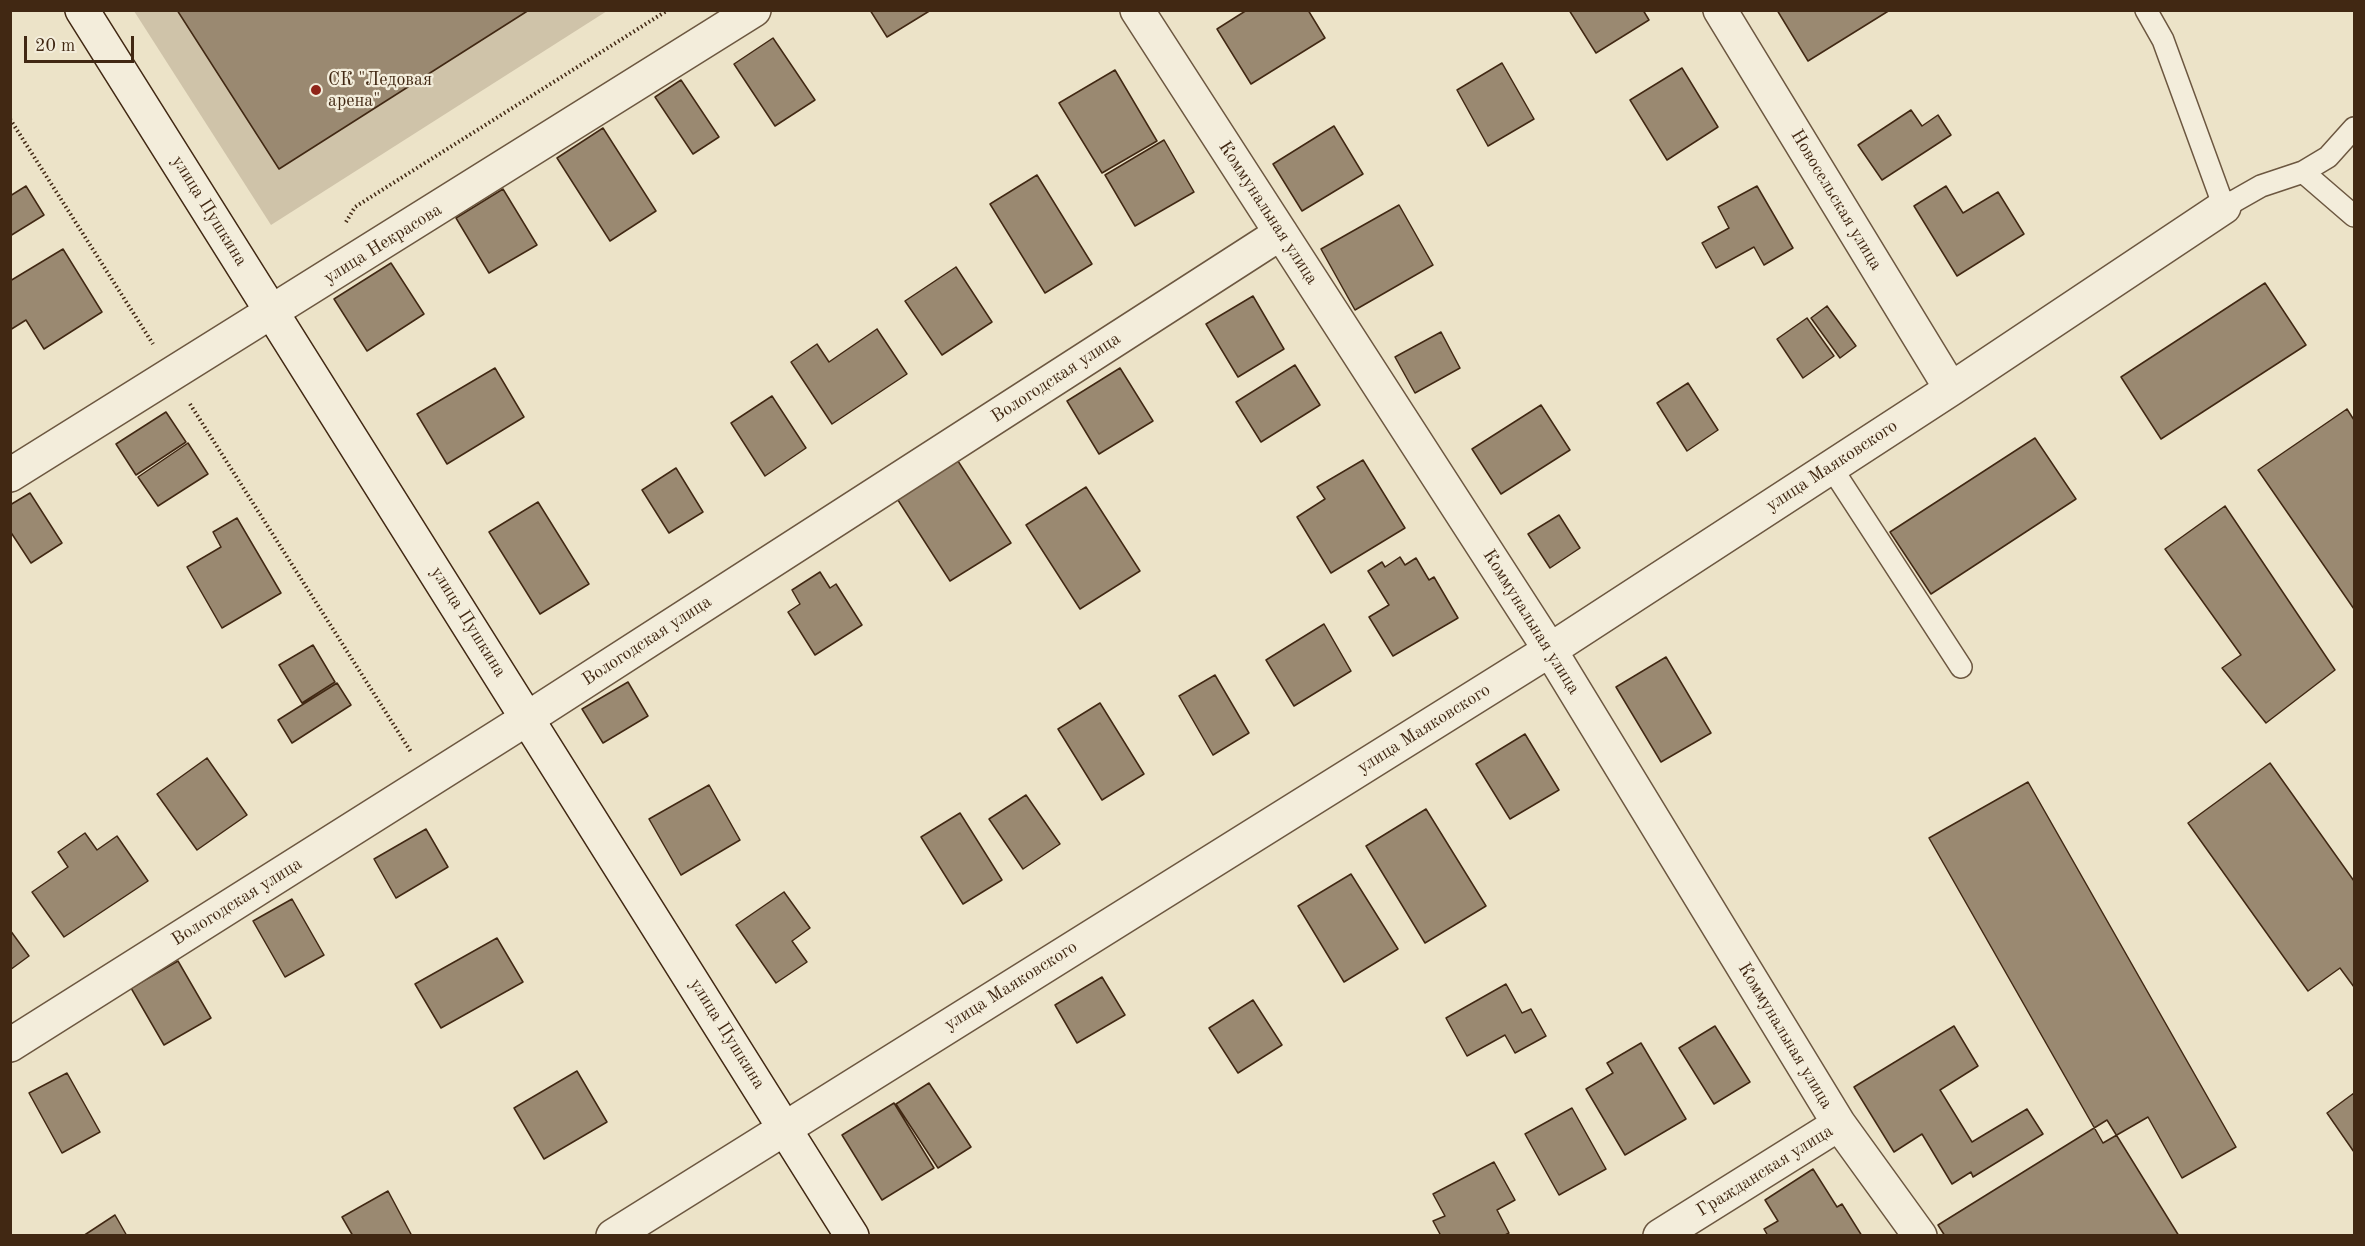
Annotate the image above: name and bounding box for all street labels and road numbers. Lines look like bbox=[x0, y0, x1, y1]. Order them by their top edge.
street label: Новосельская улица bbox=[1785, 126, 1887, 274]
street label: Коммунальная улица bbox=[1214, 137, 1322, 289]
street label: улица Пушкина bbox=[166, 152, 252, 270]
street label: улица Некрасова bbox=[320, 199, 446, 289]
street label: Вологодская улица bbox=[987, 328, 1125, 428]
street label: улица Маяковского bbox=[1762, 415, 1902, 517]
street label: Коммунальная улица bbox=[1478, 546, 1584, 698]
street label: улица Пушкина bbox=[425, 563, 511, 681]
street label: Вологодская улица bbox=[578, 591, 716, 691]
street label: улица Маяковского bbox=[1354, 679, 1494, 779]
street label: Вологодская улица bbox=[168, 853, 306, 951]
street label: улица Маяковского bbox=[941, 936, 1081, 1036]
street label: Коммунальная улица bbox=[1733, 959, 1837, 1113]
street label: улица Пушкина bbox=[684, 975, 770, 1093]
street label: Гражданская улица bbox=[1693, 1120, 1837, 1222]

